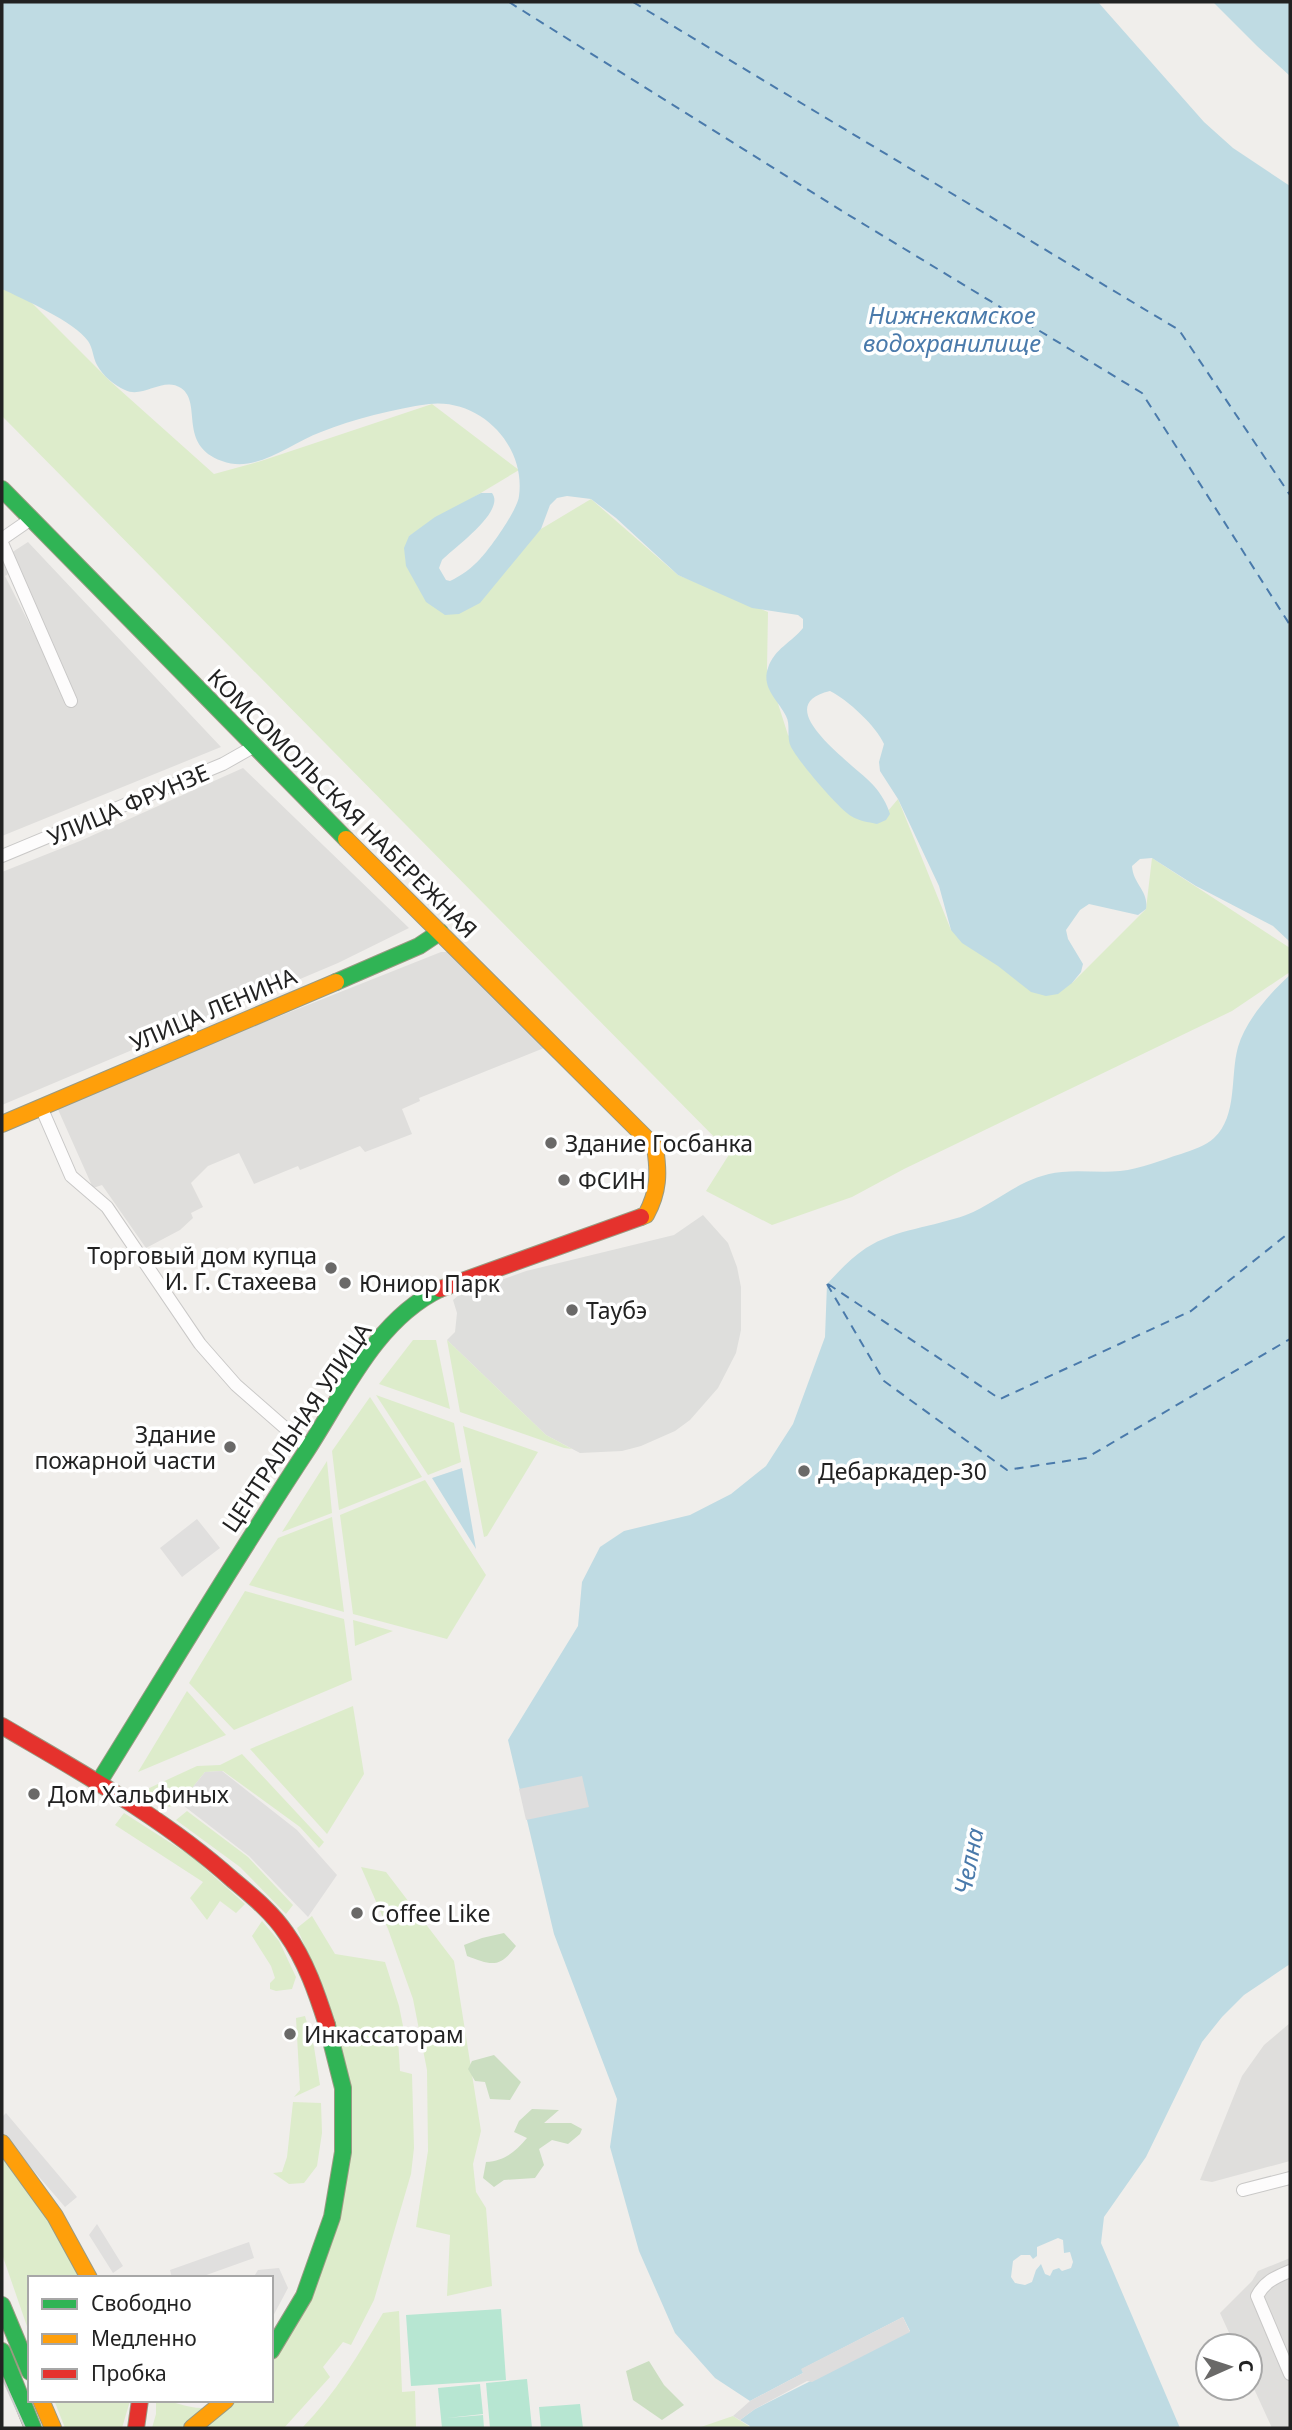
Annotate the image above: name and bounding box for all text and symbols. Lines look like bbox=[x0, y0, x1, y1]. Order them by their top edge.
water label: Нижнекамское водохранилище bbox=[863, 298, 1041, 359]
street label: КОМСОМОЛЬСКАЯ НАБЕРЕЖНАЯ bbox=[201, 661, 485, 945]
street label: УЛИЦА ФРУНЗЕ bbox=[42, 756, 214, 852]
street label: УЛИЦА ЛЕНИНА bbox=[125, 959, 302, 1059]
place label: Здание Госбанка bbox=[565, 1127, 753, 1159]
marker: Здание Госбанка bbox=[543, 1135, 559, 1151]
place label: ФСИН bbox=[578, 1164, 646, 1196]
marker: ФСИН bbox=[556, 1172, 572, 1188]
place label: Торговый дом купца И. Г. Стахеева bbox=[87, 1239, 317, 1297]
marker: Торговый дом купца И. Г. Стахеева bbox=[323, 1260, 339, 1276]
place label: Юниор Парк bbox=[359, 1267, 501, 1299]
marker: Юниор Парк bbox=[337, 1275, 353, 1291]
place label: Таубэ bbox=[586, 1294, 647, 1326]
marker: Таубэ bbox=[564, 1302, 580, 1318]
street label: ЦЕНТРАЛЬНАЯ УЛИЦА bbox=[214, 1315, 378, 1538]
place label: Здание пожарной части bbox=[34, 1418, 216, 1476]
marker: Здание пожарной части bbox=[222, 1439, 238, 1455]
place label: Дебаркадер-30 bbox=[818, 1455, 987, 1487]
marker: Дебаркадер-30 bbox=[796, 1463, 812, 1479]
place label: Дом Хальфиных bbox=[48, 1778, 229, 1810]
marker: Дом Хальфиных bbox=[26, 1786, 42, 1802]
water label: Челна bbox=[945, 1824, 991, 1897]
place label: Coffee Like bbox=[371, 1897, 490, 1929]
marker: Coffee Like bbox=[349, 1905, 365, 1921]
place label: Инкассаторам bbox=[304, 2018, 464, 2050]
marker: Инкассаторам bbox=[282, 2026, 298, 2042]
legend bbox=[28, 2276, 273, 2402]
text: Свободно bbox=[91, 2289, 192, 2317]
text: Медленно bbox=[91, 2324, 197, 2352]
north arrow bbox=[1194, 2332, 1264, 2402]
text: Пробка bbox=[91, 2359, 167, 2387]
text: С bbox=[1233, 2359, 1259, 2373]

